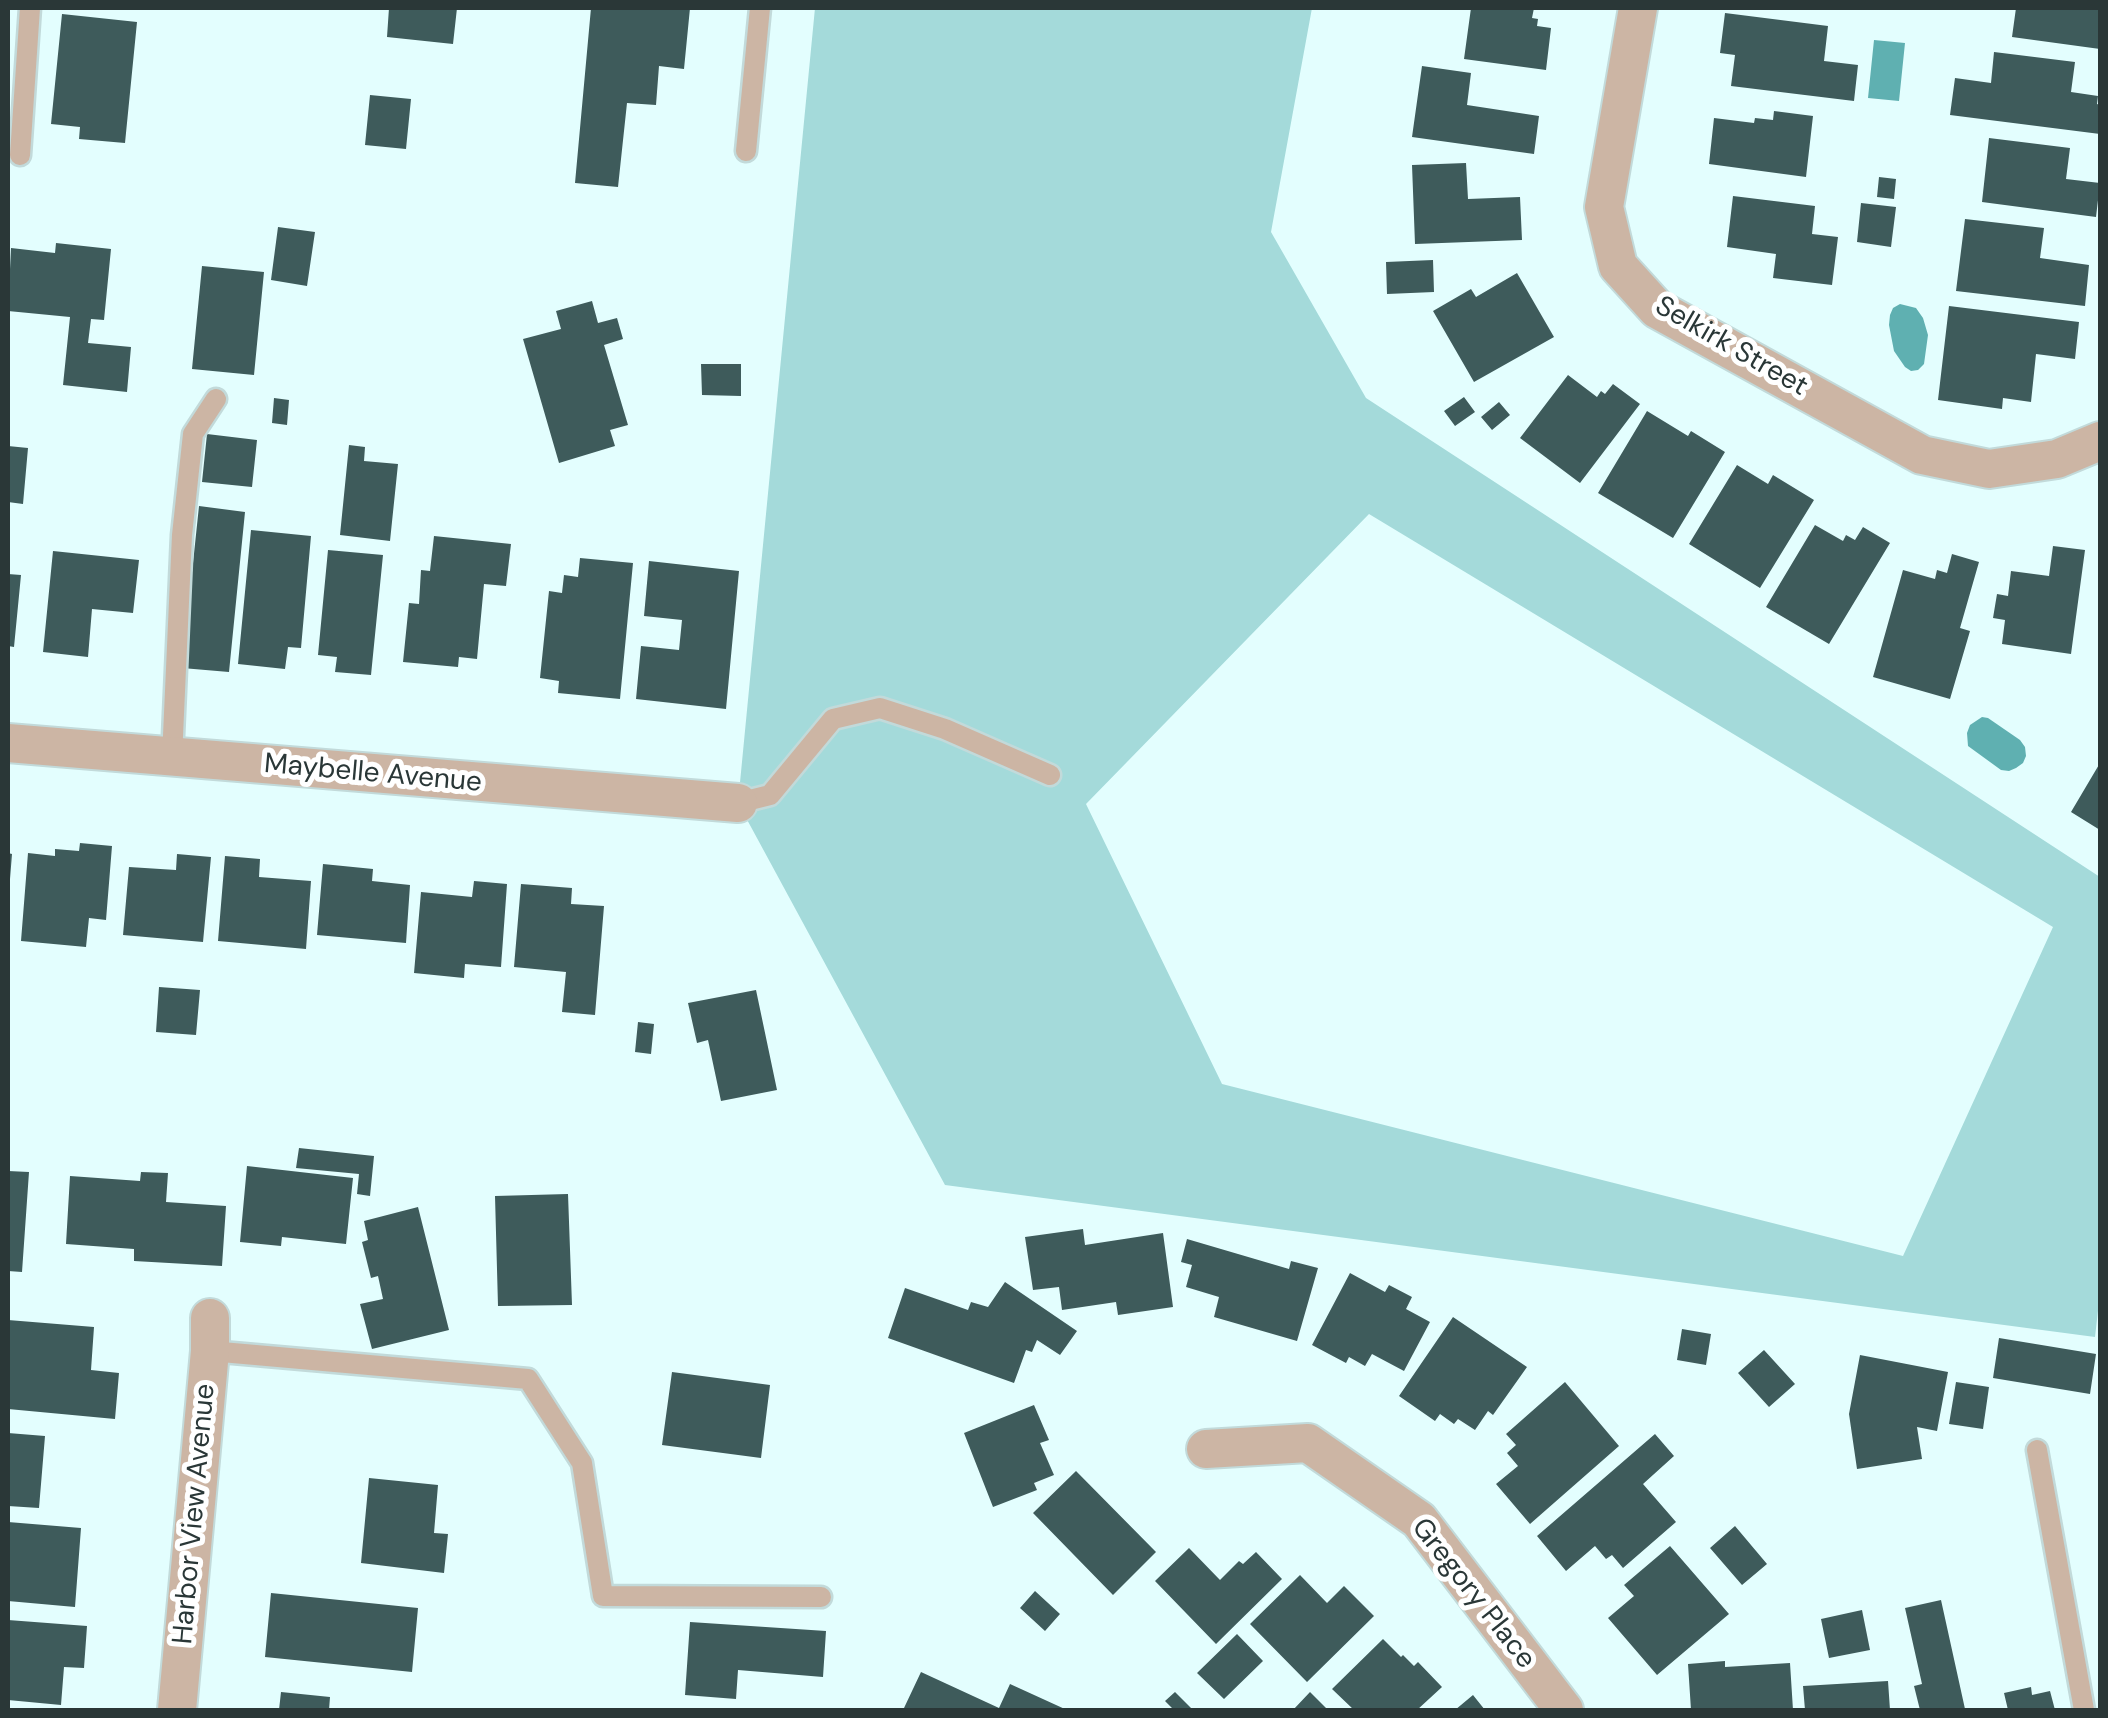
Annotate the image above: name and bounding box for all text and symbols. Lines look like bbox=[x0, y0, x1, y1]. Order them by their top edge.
street label: Selkirk Street bbox=[1649, 290, 1813, 404]
street label: Maybelle Avenue bbox=[263, 748, 483, 800]
street label: Harbor View Avenue bbox=[167, 1382, 223, 1646]
street label: Gregory Place bbox=[1404, 1512, 1542, 1676]

